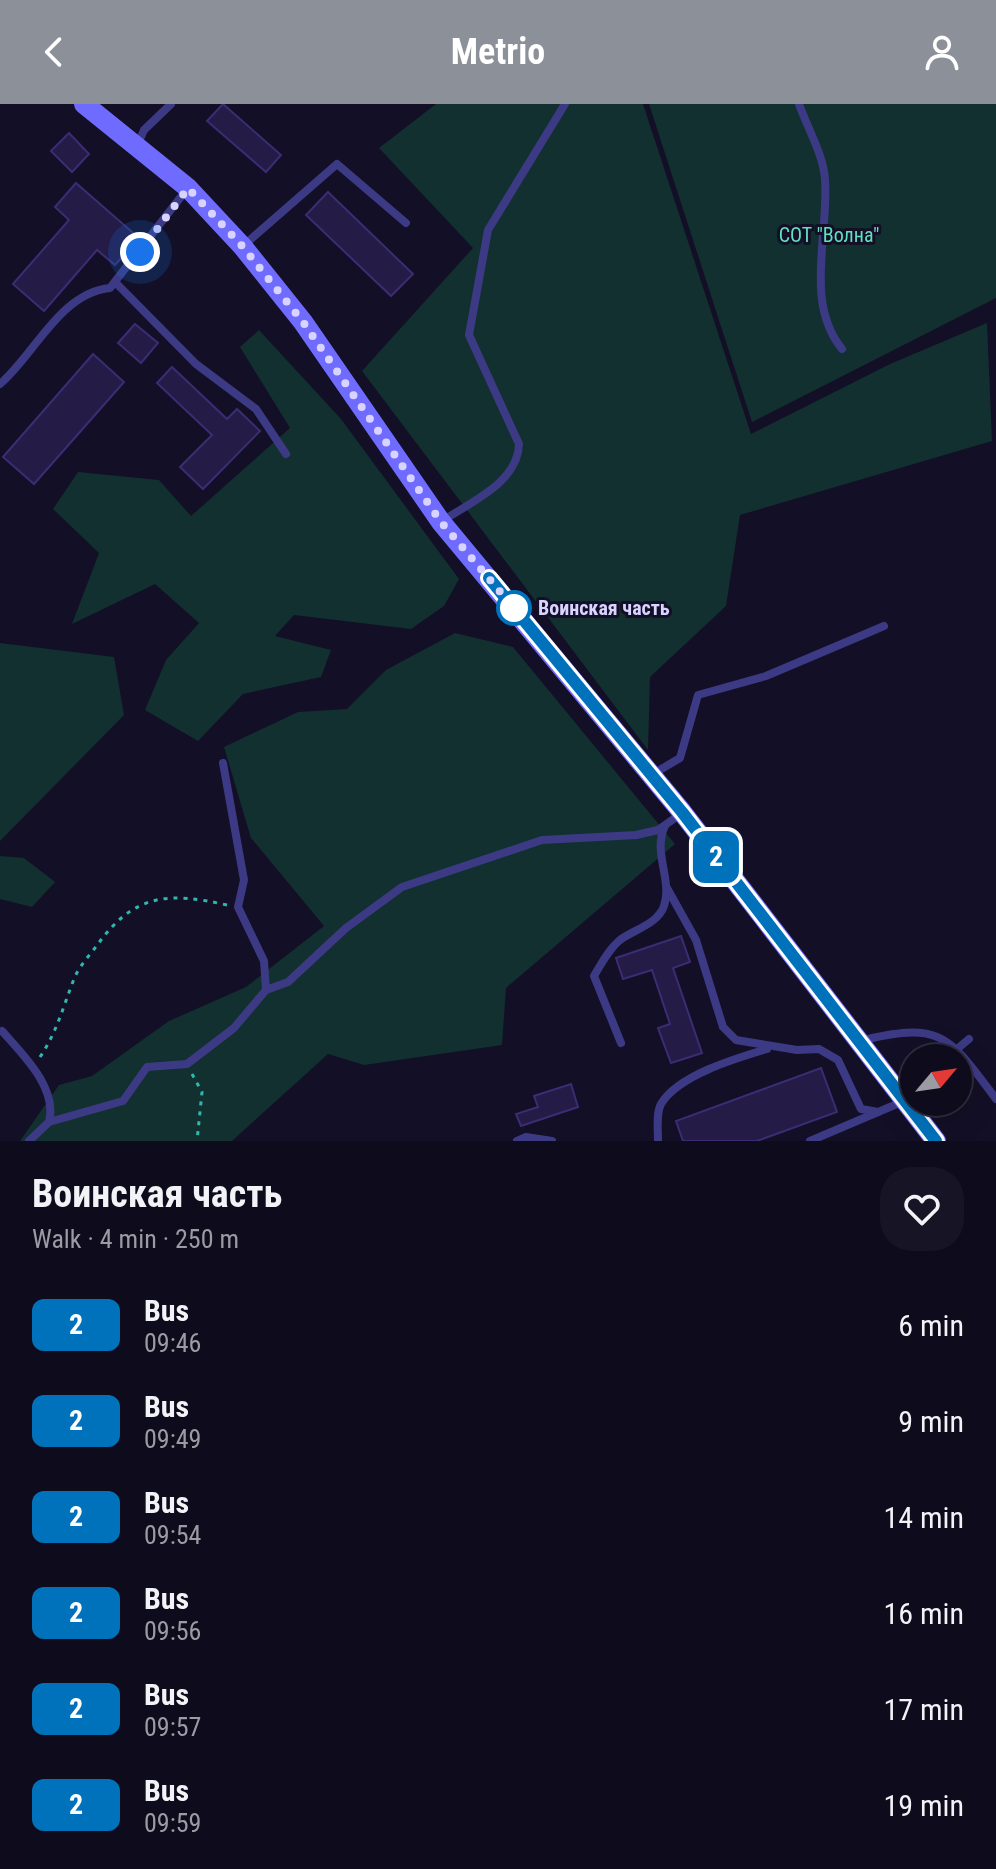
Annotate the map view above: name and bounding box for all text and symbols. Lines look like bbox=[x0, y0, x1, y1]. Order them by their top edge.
icon: back bbox=[32, 30, 76, 74]
icon: person bbox=[920, 30, 964, 74]
text: Metrio bbox=[451, 31, 545, 73]
park label: СОТ "Волна" bbox=[779, 223, 879, 247]
your location bbox=[120, 232, 160, 272]
marker: Воинская часть bbox=[497, 591, 531, 625]
place label: Воинская часть bbox=[538, 596, 670, 620]
line badge: 2 bbox=[690, 831, 742, 883]
text: 2 bbox=[709, 840, 723, 873]
north arrow bbox=[900, 1044, 972, 1116]
map controls bbox=[900, 1044, 972, 1116]
button: heart bbox=[880, 1167, 964, 1251]
text: Воинская часть bbox=[32, 1172, 282, 1216]
text: Walk · 4 min · 250 m bbox=[32, 1224, 239, 1254]
text: Bus bbox=[144, 1293, 189, 1328]
text: 2 bbox=[69, 1308, 83, 1341]
text: 6 min bbox=[898, 1308, 964, 1343]
text: 09:46 bbox=[144, 1328, 201, 1358]
text: Bus bbox=[144, 1389, 189, 1424]
text: 2 bbox=[69, 1404, 83, 1437]
text: 9 min bbox=[898, 1404, 964, 1439]
text: 09:49 bbox=[144, 1424, 201, 1454]
text: Bus bbox=[144, 1485, 189, 1520]
text: 2 bbox=[69, 1500, 83, 1533]
text: 14 min bbox=[883, 1500, 964, 1535]
text: 09:54 bbox=[144, 1520, 201, 1550]
text: Bus bbox=[144, 1581, 189, 1616]
text: 2 bbox=[69, 1596, 83, 1629]
text: 16 min bbox=[883, 1596, 964, 1631]
text: 09:56 bbox=[144, 1616, 201, 1646]
text: Bus bbox=[144, 1677, 189, 1712]
text: 2 bbox=[69, 1692, 83, 1725]
text: 17 min bbox=[883, 1692, 964, 1727]
text: 09:57 bbox=[144, 1712, 201, 1742]
text: Bus bbox=[144, 1773, 189, 1808]
text: 2 bbox=[69, 1788, 83, 1821]
text: 19 min bbox=[883, 1788, 964, 1823]
text: 09:59 bbox=[144, 1808, 201, 1838]

